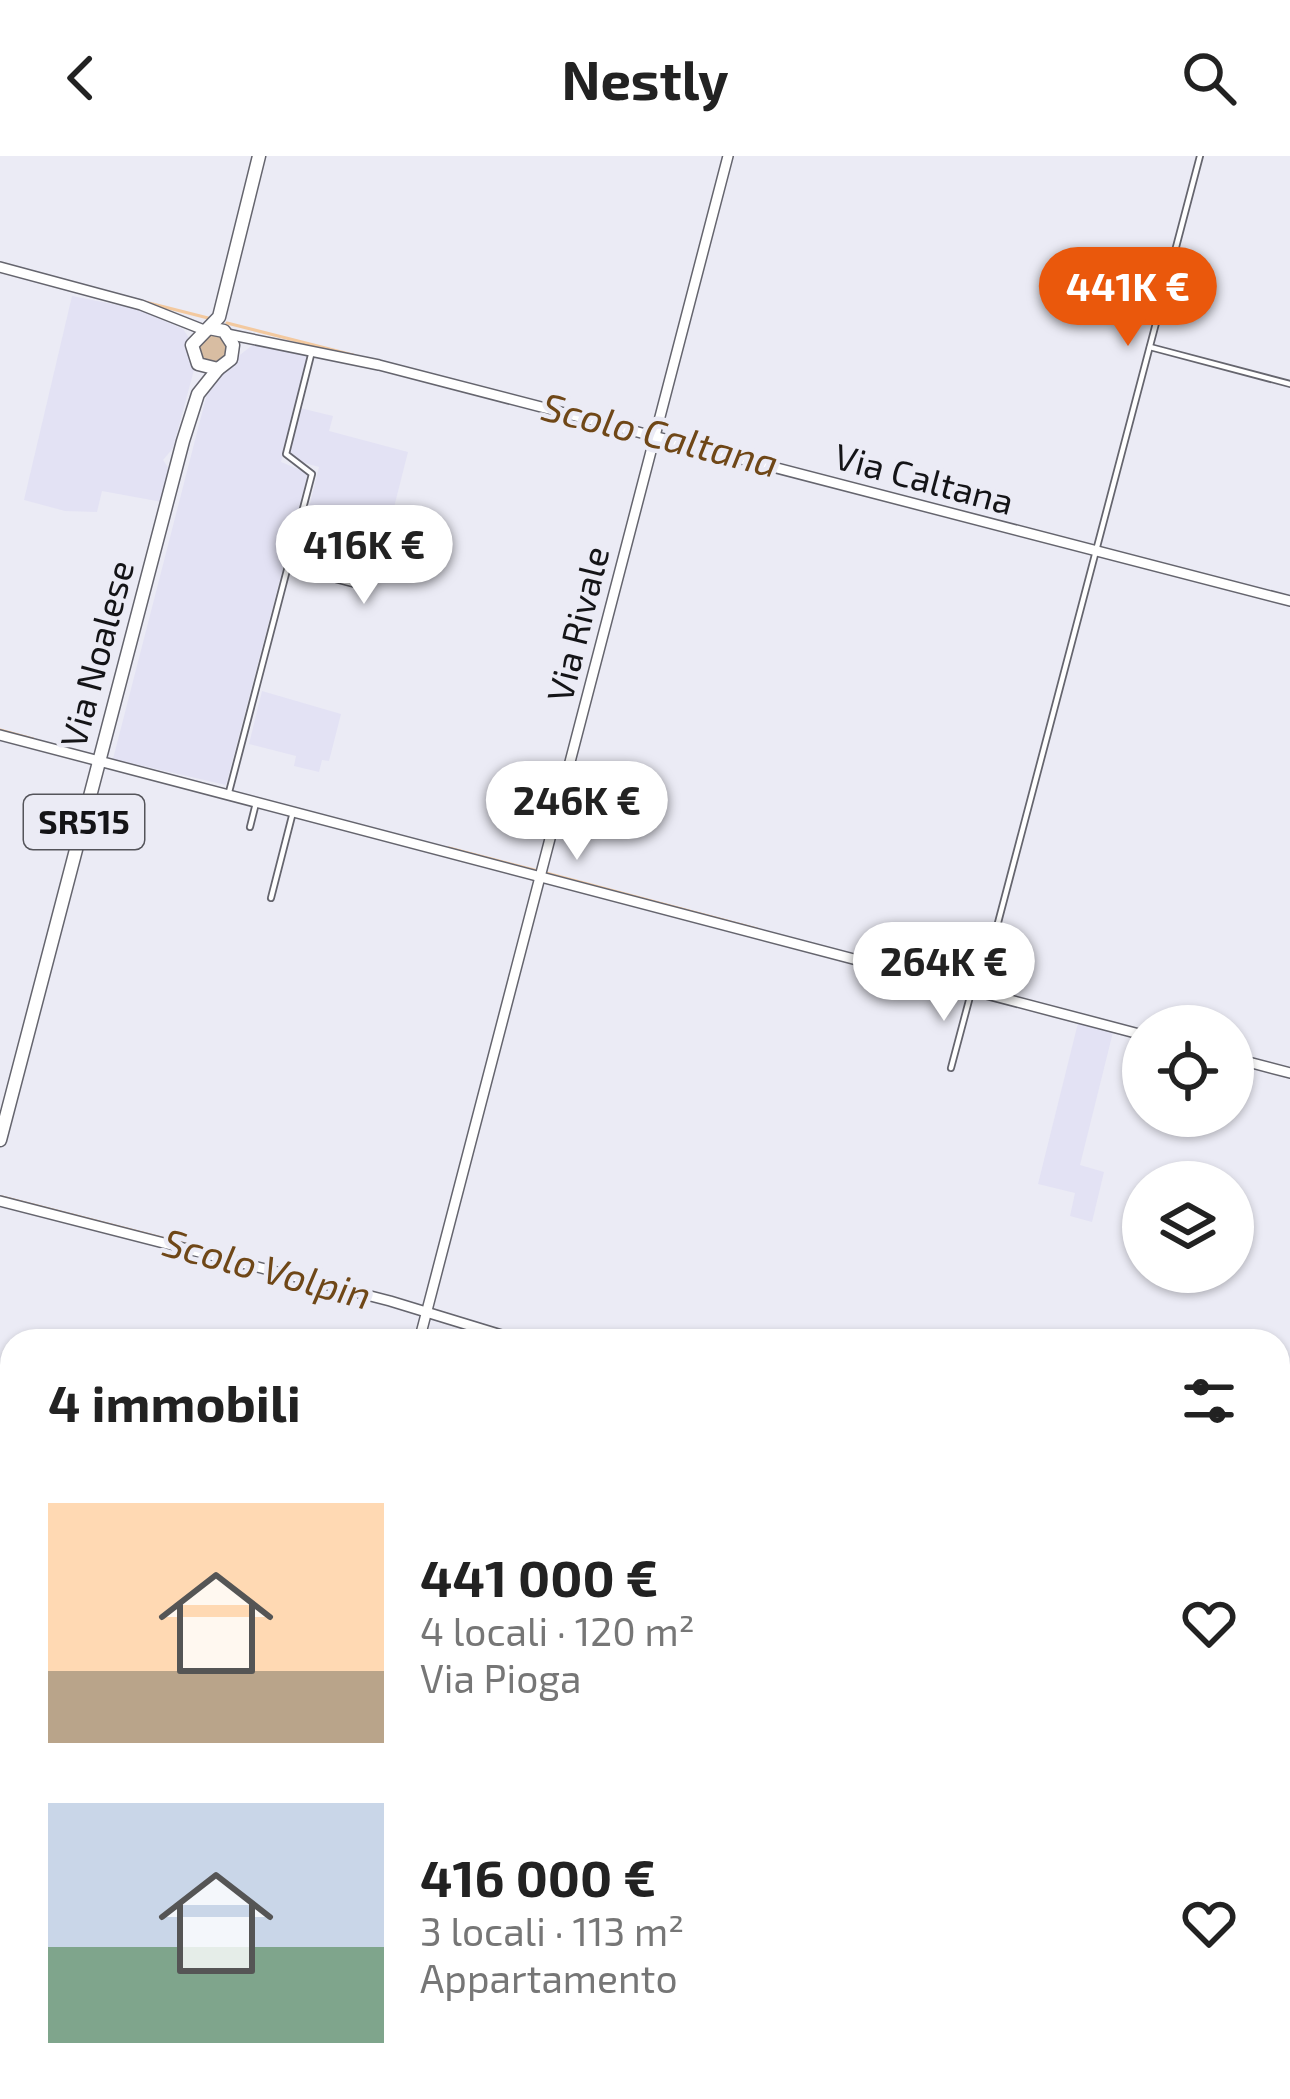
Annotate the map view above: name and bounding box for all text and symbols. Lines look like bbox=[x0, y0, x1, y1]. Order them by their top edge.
icon: back bbox=[48, 45, 114, 111]
icon: search bbox=[1176, 45, 1242, 111]
text: Nestly bbox=[561, 46, 729, 111]
pin: 441K € bbox=[1030, 247, 1226, 349]
text: 441K € bbox=[1066, 262, 1190, 309]
water label: Scolo Caltana bbox=[537, 381, 783, 486]
street label: Via Caltana bbox=[830, 433, 1019, 522]
pin: 416K € bbox=[266, 505, 462, 607]
text: 416K € bbox=[303, 520, 425, 567]
street label: Via Rivale bbox=[537, 542, 617, 706]
street label: Via Noalese bbox=[50, 555, 141, 752]
pin: 246K € bbox=[479, 761, 675, 863]
text: 246K € bbox=[513, 776, 641, 823]
road number: SR515 bbox=[24, 795, 144, 849]
pin: 264K € bbox=[846, 922, 1042, 1024]
text: 264K € bbox=[880, 937, 1008, 984]
map controls bbox=[1122, 1005, 1254, 1293]
button: locate bbox=[1122, 1005, 1254, 1137]
button: layers bbox=[1122, 1161, 1254, 1293]
water label: Scolo Volpin bbox=[158, 1217, 377, 1318]
icon: filters bbox=[1176, 1368, 1242, 1434]
text: 4 immobili bbox=[48, 1371, 301, 1432]
text: 441 000 € bbox=[420, 1546, 658, 1607]
icon: home bbox=[144, 1551, 288, 1695]
icon: heart bbox=[1176, 1590, 1242, 1656]
text: 4 locali · 120 m² bbox=[420, 1607, 695, 1654]
text: Via Pioga bbox=[420, 1654, 581, 1701]
text: 416 000 € bbox=[420, 1846, 656, 1907]
icon: home bbox=[144, 1851, 288, 1995]
icon: heart bbox=[1176, 1890, 1242, 1956]
text: 3 locali · 113 m² bbox=[420, 1907, 684, 1954]
text: Appartamento bbox=[420, 1954, 678, 2001]

